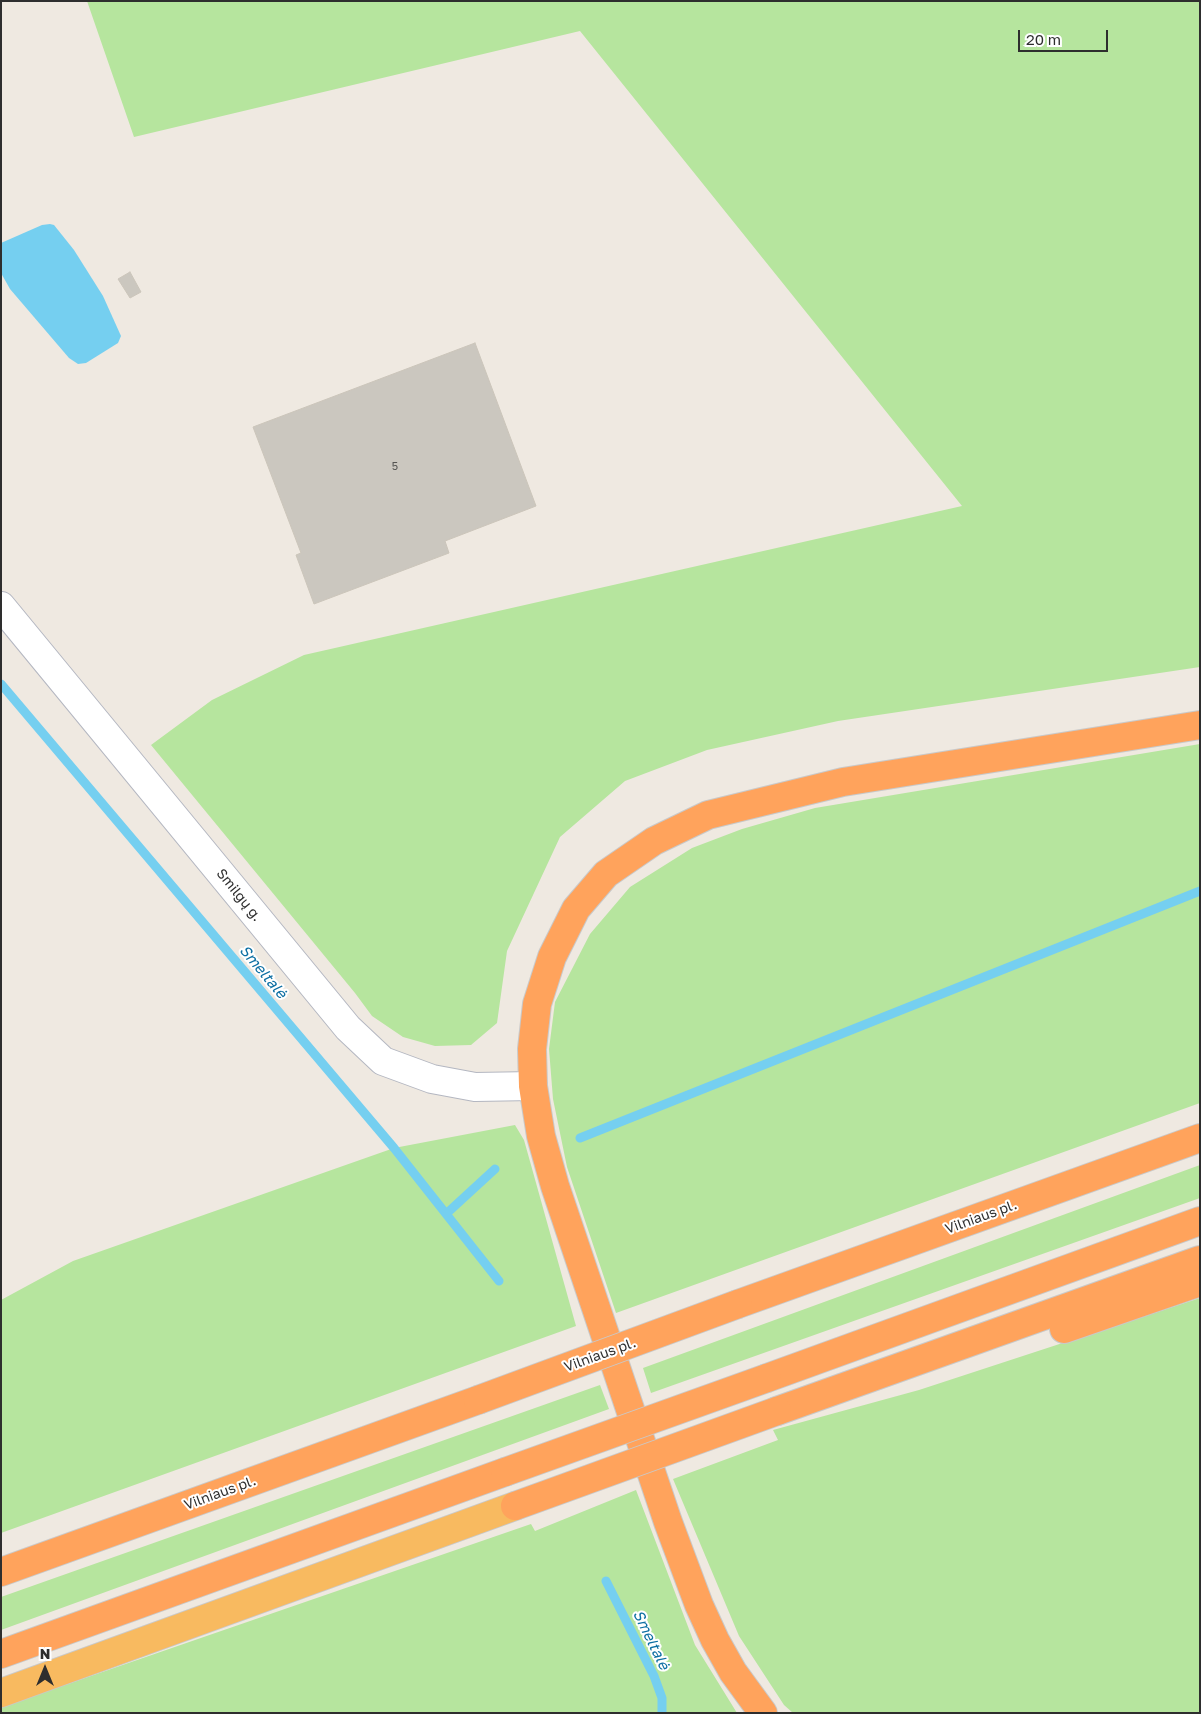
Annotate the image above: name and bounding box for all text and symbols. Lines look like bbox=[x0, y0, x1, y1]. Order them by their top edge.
scale bar bbox=[1021, 20, 1111, 52]
text: 20 m bbox=[1026, 30, 1061, 48]
house number: 5 bbox=[392, 460, 398, 474]
street label: Smilgų g. bbox=[213, 865, 265, 925]
water label: Smeltalė bbox=[236, 942, 290, 1002]
street label: Vilniaus pl. bbox=[943, 1196, 1019, 1238]
street label: Vilniaus pl. bbox=[562, 1334, 638, 1376]
street label: Vilniaus pl. bbox=[182, 1472, 258, 1514]
water label: Smeltalė bbox=[629, 1607, 673, 1673]
north arrow bbox=[20, 1644, 70, 1694]
text: N bbox=[40, 1645, 50, 1662]

